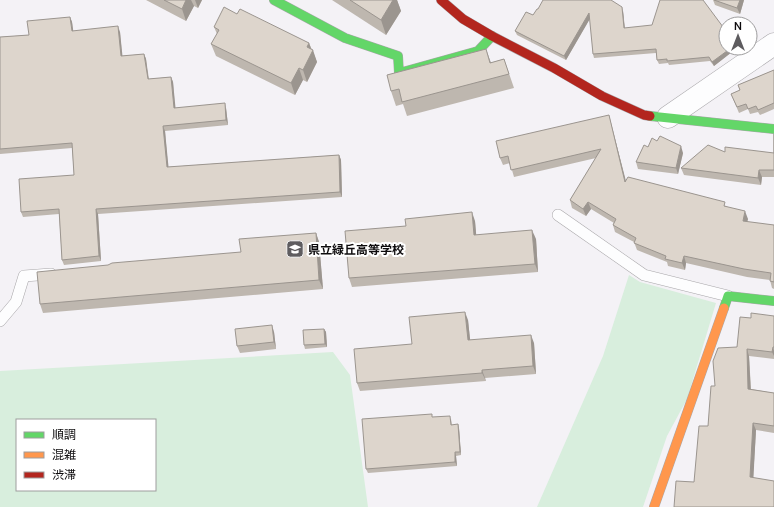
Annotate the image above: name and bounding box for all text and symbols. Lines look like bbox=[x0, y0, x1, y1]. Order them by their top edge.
north arrow bbox=[718, 16, 758, 56]
text: N bbox=[734, 18, 742, 33]
school or university icon: 県立緑丘高等学校 bbox=[285, 239, 305, 259]
place label: 県立緑丘高等学校 bbox=[308, 241, 404, 258]
legend bbox=[16, 419, 156, 491]
text: 順調 bbox=[52, 426, 76, 443]
text: 混雑 bbox=[52, 446, 76, 463]
text: 渋滞 bbox=[52, 466, 76, 483]

